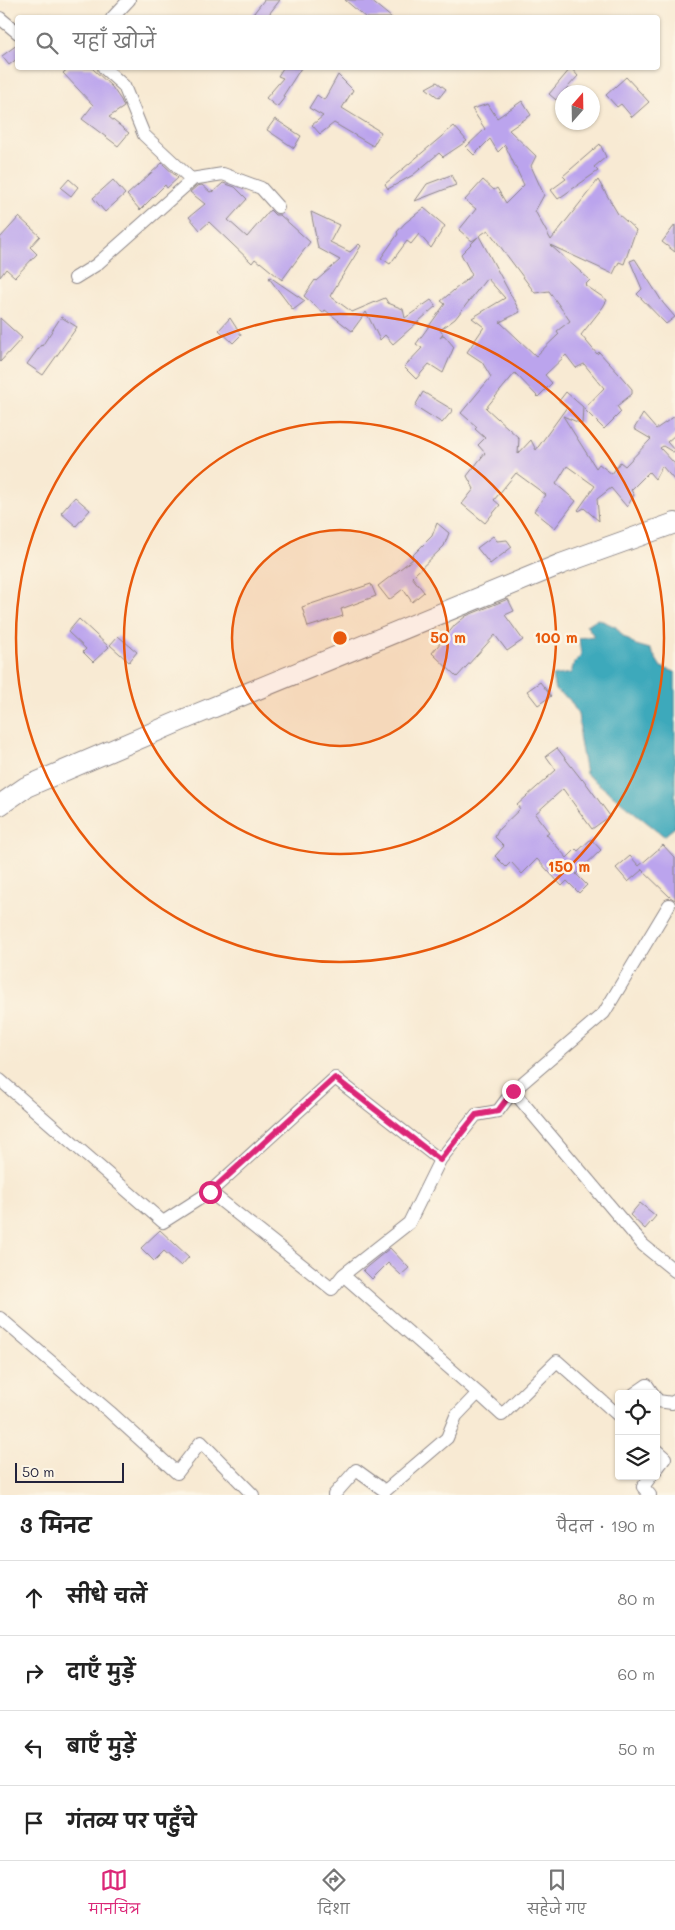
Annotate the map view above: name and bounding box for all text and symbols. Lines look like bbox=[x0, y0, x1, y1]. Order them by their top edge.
search box bbox=[15, 15, 660, 70]
text: यहाँ खोजें bbox=[73, 28, 156, 53]
icon: search bbox=[33, 29, 61, 57]
north arrow bbox=[555, 85, 600, 130]
text: 50 m bbox=[430, 627, 466, 647]
text: 100 m bbox=[534, 627, 578, 647]
centre of rings bbox=[331, 629, 349, 647]
text: 150 m bbox=[548, 856, 590, 876]
route end bbox=[502, 1080, 525, 1103]
route start bbox=[199, 1181, 222, 1204]
map controls bbox=[615, 1390, 660, 1480]
button: locate bbox=[615, 1390, 660, 1435]
button: layers bbox=[615, 1435, 660, 1480]
scale bar bbox=[15, 1460, 124, 1483]
text: 50 m bbox=[22, 1462, 54, 1481]
text: 3 मिनट bbox=[20, 1511, 91, 1538]
text: पैदल · 190 m bbox=[556, 1515, 655, 1536]
text: सीधे चलें bbox=[67, 1583, 147, 1608]
icon: ahead bbox=[20, 1584, 48, 1612]
text: 80 m bbox=[618, 1588, 655, 1609]
text: दाएँ मुड़ें bbox=[67, 1658, 135, 1683]
icon: right bbox=[20, 1659, 48, 1687]
text: 60 m bbox=[618, 1663, 655, 1684]
text: बाएँ मुड़ें bbox=[67, 1733, 136, 1758]
icon: left bbox=[20, 1734, 48, 1762]
text: 50 m bbox=[618, 1738, 655, 1759]
text: गंतव्य पर पहुँचे bbox=[67, 1808, 196, 1833]
icon: arrive bbox=[20, 1809, 48, 1837]
tab: मानचित्र bbox=[89, 1866, 140, 1925]
tab: दिशा bbox=[318, 1866, 350, 1925]
tab: सहेजे गए bbox=[527, 1866, 586, 1925]

